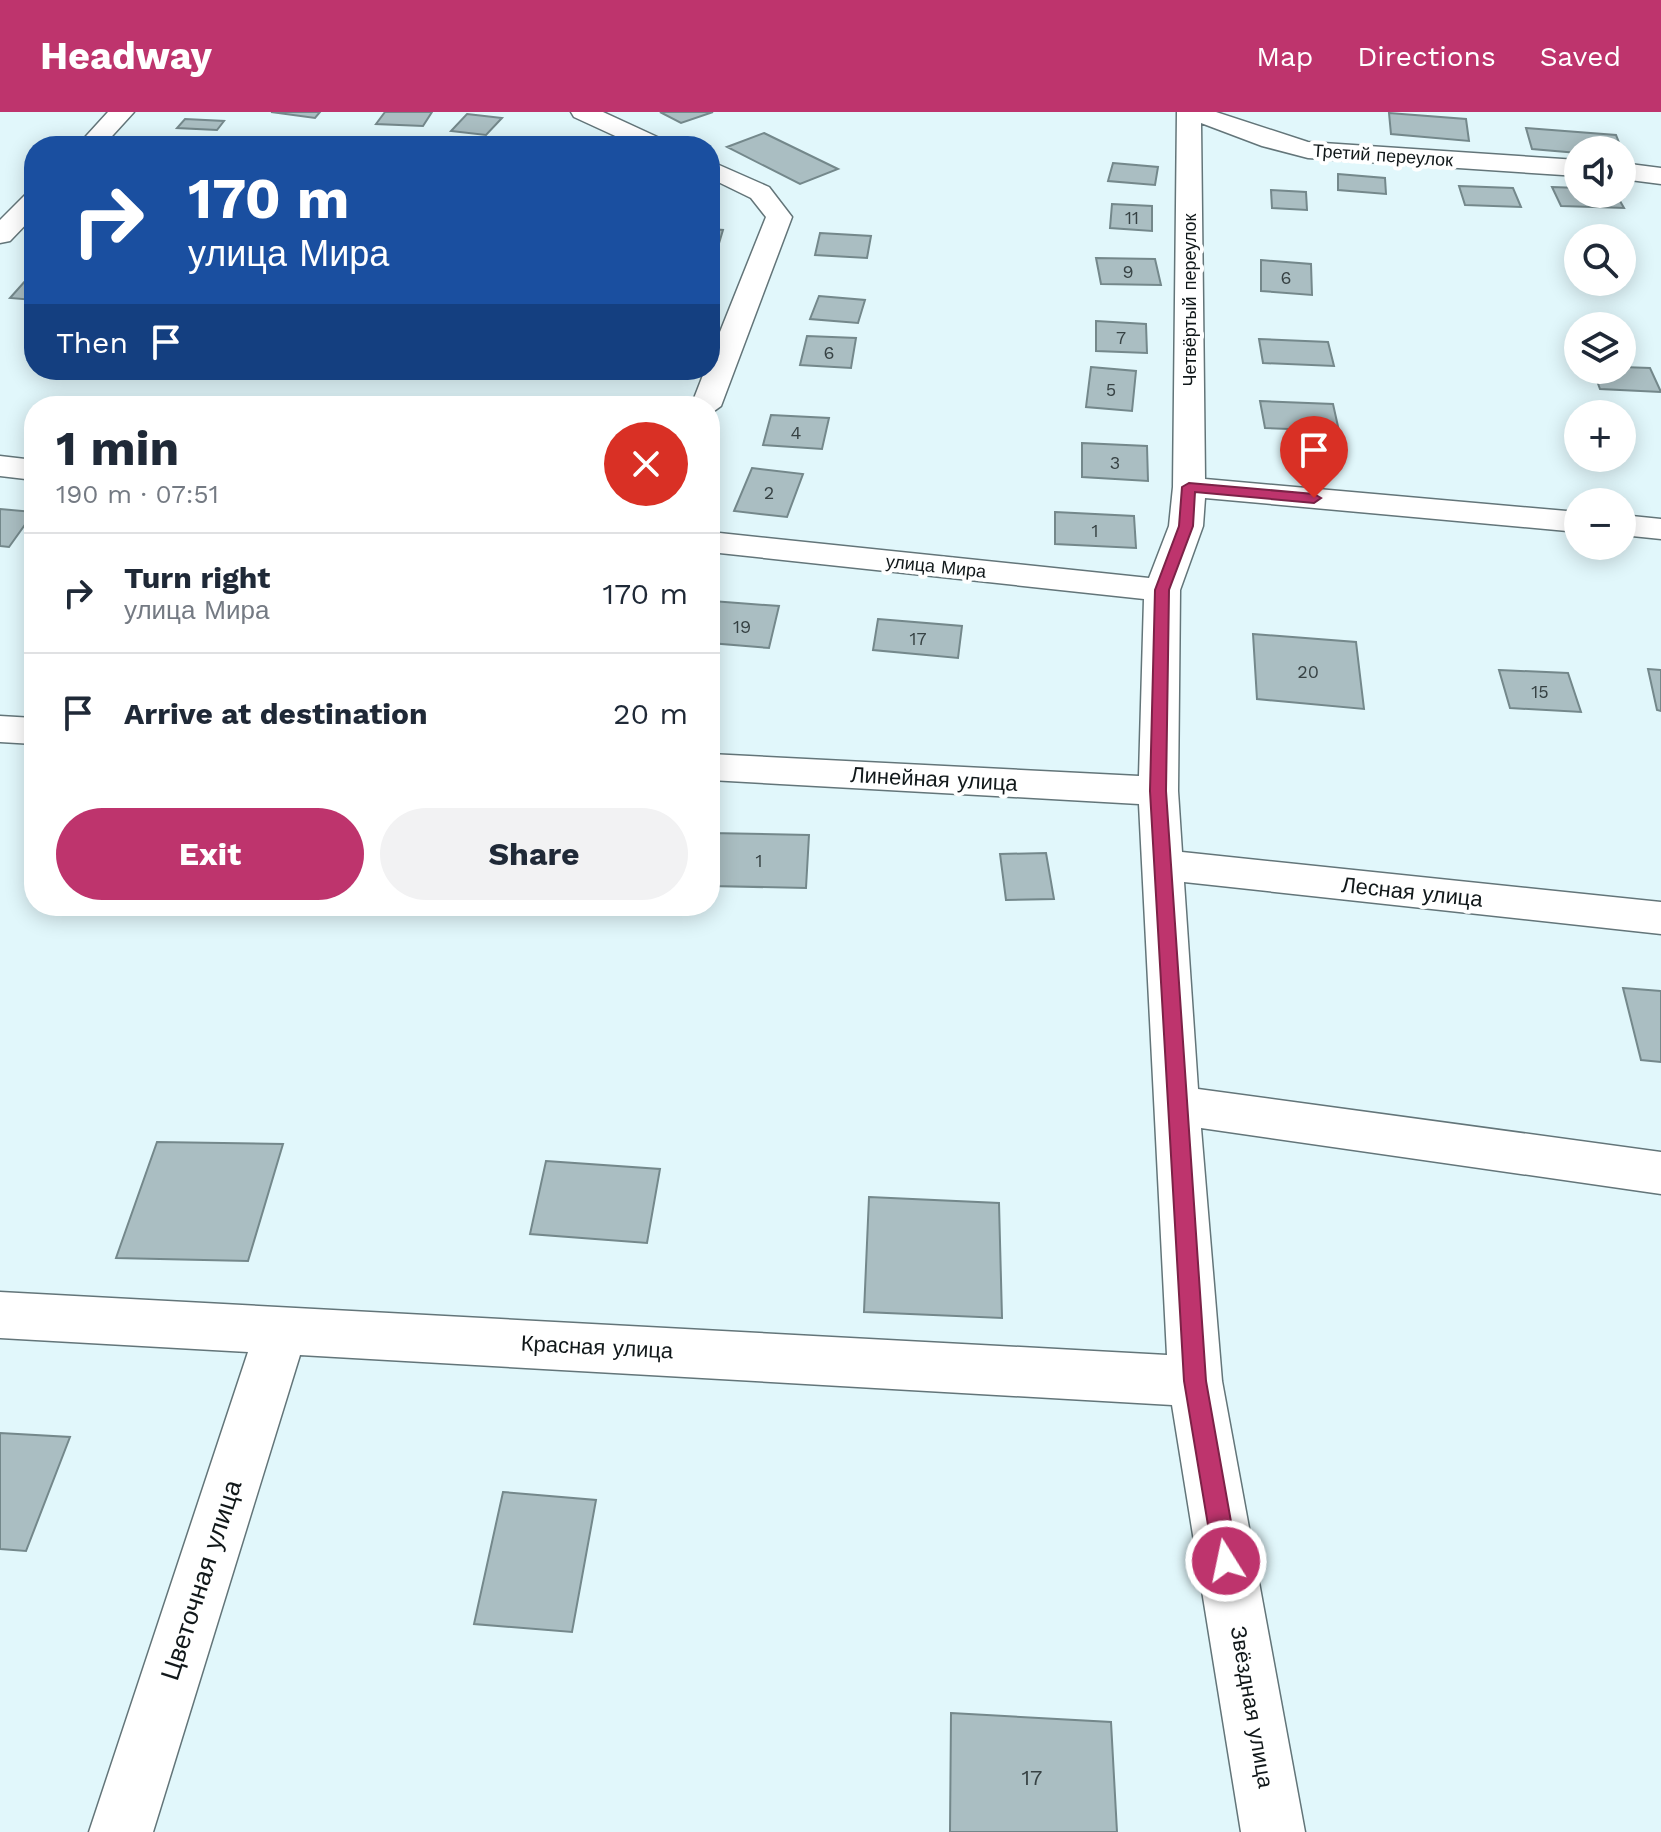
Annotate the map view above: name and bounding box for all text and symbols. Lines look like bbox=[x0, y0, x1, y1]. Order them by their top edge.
text: Headway bbox=[40, 34, 212, 78]
text: Map bbox=[1256, 40, 1313, 73]
text: Directions bbox=[1357, 40, 1496, 73]
text: Saved bbox=[1540, 40, 1621, 73]
map controls bbox=[1564, 136, 1636, 560]
button: sound bbox=[1564, 136, 1636, 208]
street label: Третий переулок bbox=[1312, 140, 1454, 170]
text: 170 m bbox=[188, 166, 350, 232]
icon: right bbox=[56, 168, 160, 272]
house number: 11 bbox=[1125, 207, 1139, 228]
street label: Четвёртый переулок bbox=[1179, 213, 1200, 387]
button: search bbox=[1564, 224, 1636, 296]
text: улица Мира bbox=[188, 233, 389, 275]
house number: 9 bbox=[1122, 261, 1134, 282]
house number: 6 bbox=[1281, 267, 1291, 288]
button: layers bbox=[1564, 312, 1636, 384]
icon: arrive bbox=[144, 320, 188, 364]
text: Then bbox=[56, 325, 128, 360]
house number: 7 bbox=[1116, 327, 1126, 348]
house number: 6 bbox=[824, 342, 834, 363]
house number: 5 bbox=[1106, 379, 1116, 400]
button: + bbox=[1564, 400, 1636, 472]
pin bbox=[1280, 416, 1348, 498]
text: 1 min bbox=[56, 420, 179, 477]
button: close bbox=[604, 422, 688, 506]
house number: 4 bbox=[791, 422, 802, 443]
icon: arrive bbox=[1292, 428, 1336, 472]
house number: 3 bbox=[1110, 452, 1120, 473]
text: 190 m · 07:51 bbox=[56, 479, 219, 509]
house number: 2 bbox=[764, 482, 774, 503]
button: − bbox=[1564, 488, 1636, 560]
house number: 1 bbox=[1091, 520, 1099, 541]
street label: улица Мира bbox=[885, 550, 988, 582]
text: Turn right bbox=[124, 560, 270, 595]
icon: right bbox=[56, 571, 100, 615]
text: 170 m bbox=[603, 576, 688, 611]
text: улица Мира bbox=[124, 595, 269, 625]
house number: 19 bbox=[733, 616, 751, 637]
house number: 17 bbox=[909, 628, 927, 649]
house number: 20 bbox=[1297, 661, 1319, 682]
house number: 15 bbox=[1531, 681, 1549, 702]
icon: arrive bbox=[56, 691, 100, 735]
text: Arrive at destination bbox=[124, 696, 428, 731]
text: 20 m bbox=[613, 696, 688, 731]
street label: Линейная улица bbox=[850, 762, 1019, 796]
button: Exit bbox=[56, 808, 364, 900]
button: Share bbox=[380, 808, 688, 900]
house number: 1 bbox=[755, 850, 763, 871]
street label: Лесная улица bbox=[1340, 872, 1485, 912]
street label: Красная улица bbox=[520, 1331, 675, 1364]
street label: Цветочная улица bbox=[154, 1476, 248, 1684]
position arrow bbox=[1184, 1519, 1268, 1603]
street label: Звёздная улица bbox=[1225, 1624, 1279, 1791]
house number: 17 bbox=[1022, 1765, 1042, 1790]

